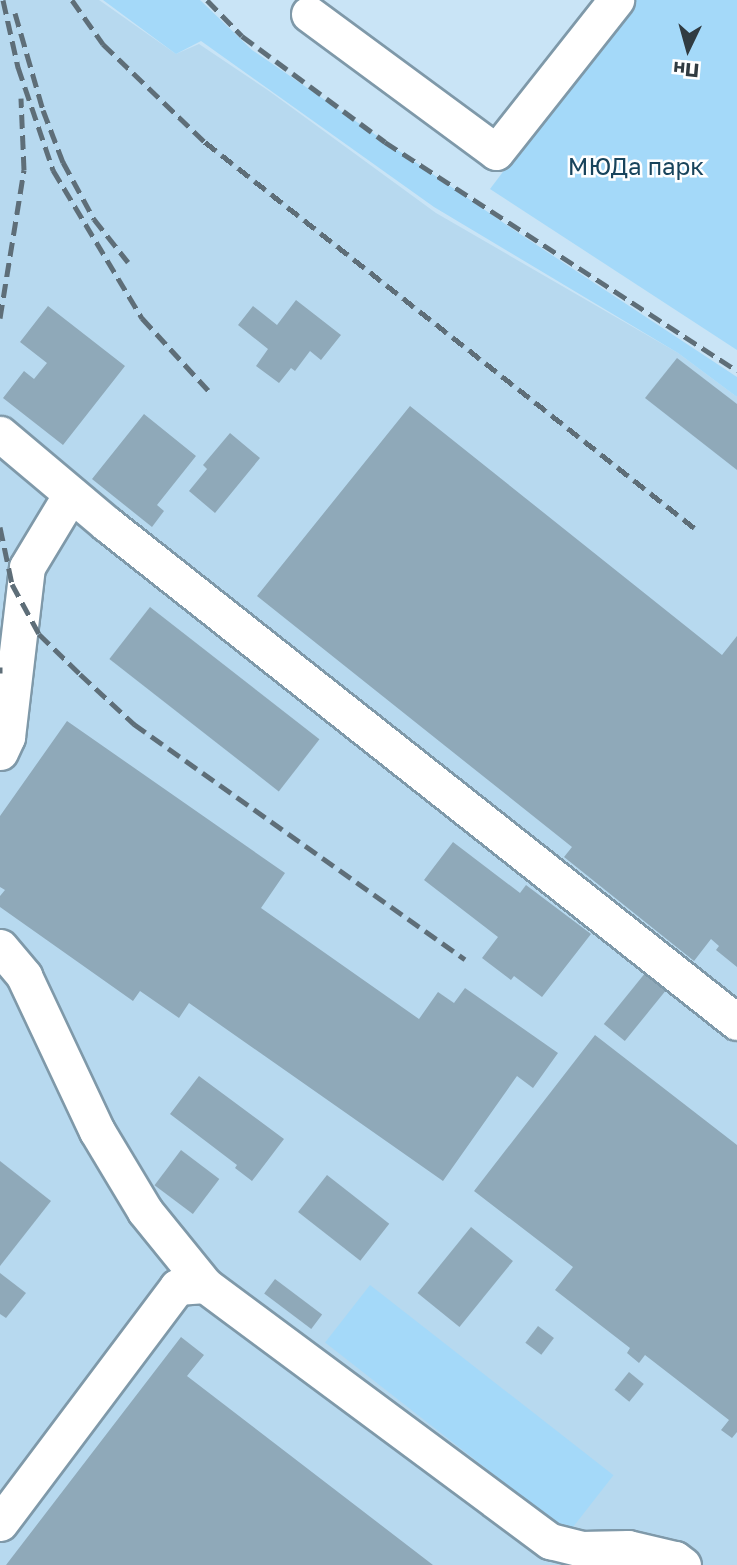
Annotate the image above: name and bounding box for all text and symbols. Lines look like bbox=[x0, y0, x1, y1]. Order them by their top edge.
north arrow bbox=[653, 14, 723, 84]
text: Пн bbox=[672, 58, 700, 83]
park label: МЮДа парк bbox=[568, 152, 704, 180]

